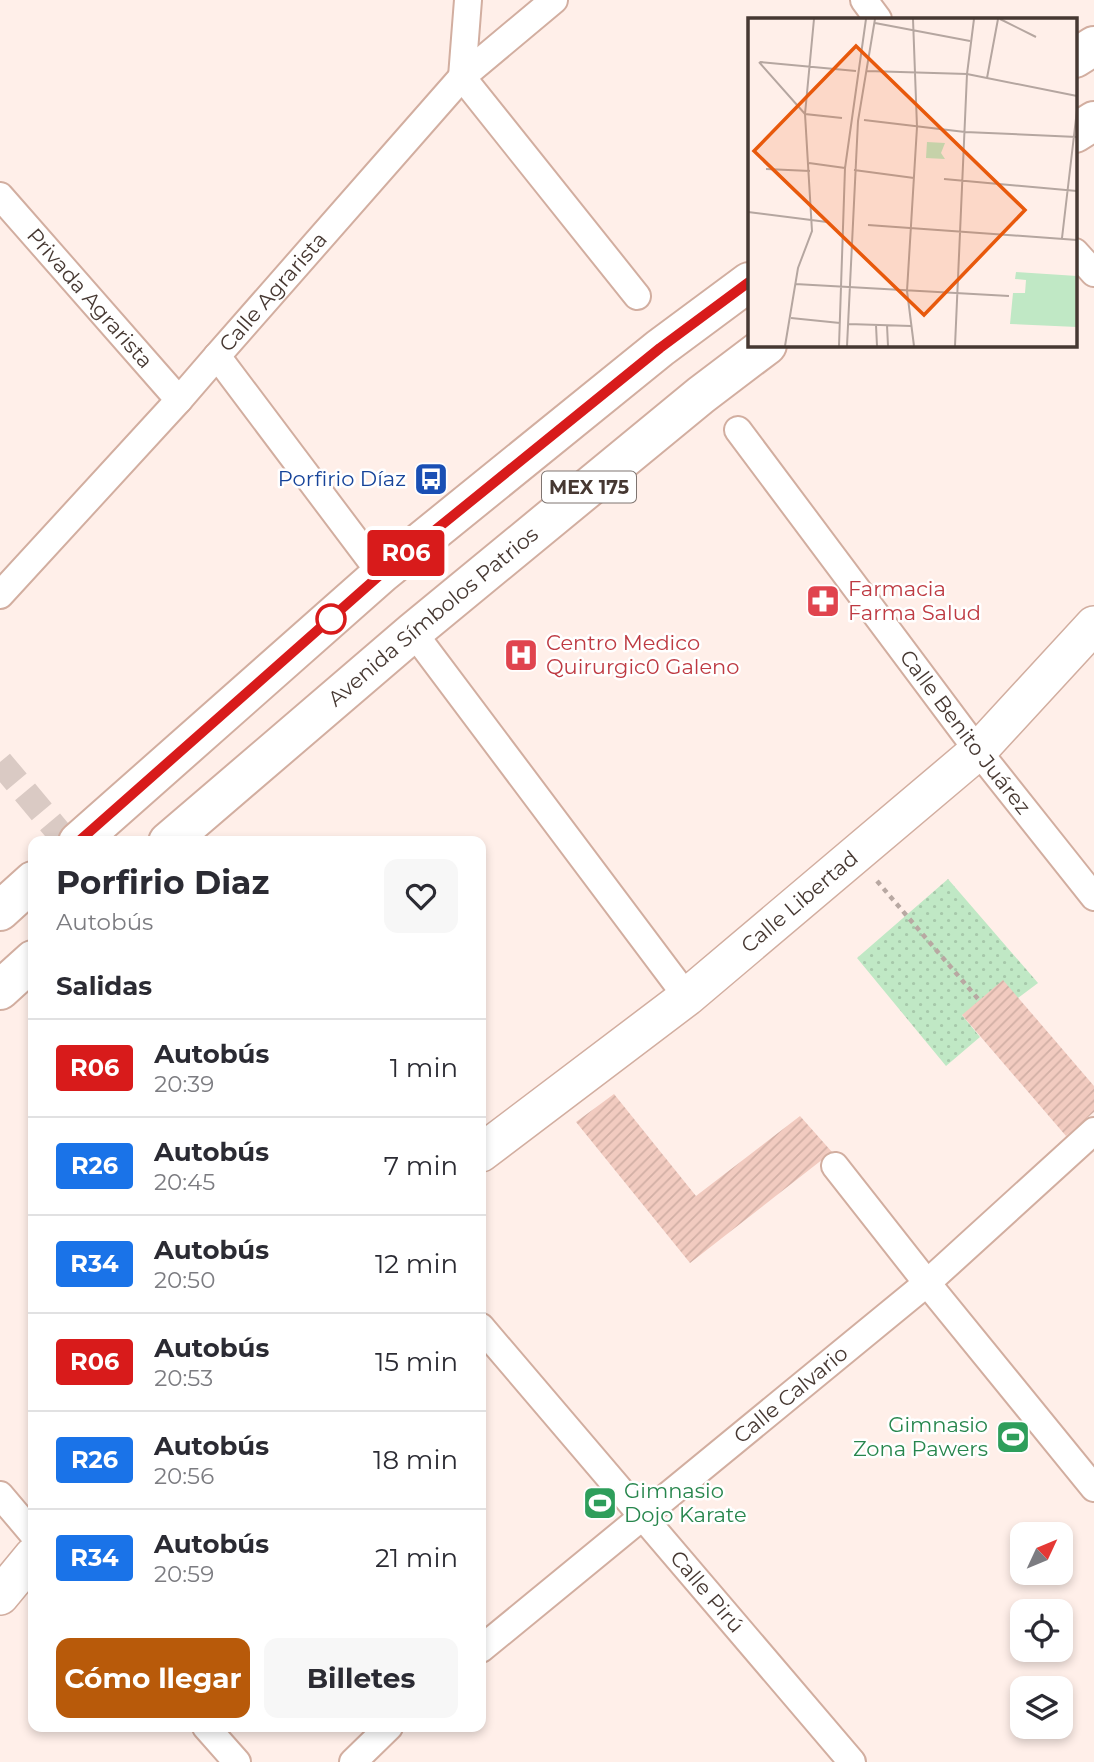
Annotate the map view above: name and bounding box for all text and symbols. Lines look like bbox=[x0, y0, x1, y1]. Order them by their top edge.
inset map bbox=[748, 18, 1076, 346]
street label: Privada Agrarista bbox=[22, 223, 158, 373]
street label: Calle Agrarista bbox=[214, 227, 332, 357]
bus stop icon: Porfirio Díaz bbox=[412, 460, 450, 498]
place label: Porfirio Díaz bbox=[278, 466, 406, 491]
road number: MEX 175 bbox=[542, 472, 636, 502]
street label: Avenida Símbolos Patrios bbox=[323, 521, 543, 711]
line badge: R06 bbox=[366, 530, 446, 576]
text: R06 bbox=[381, 538, 431, 567]
place label: Farmacia Farma Salud bbox=[848, 576, 981, 625]
pharmacy icon: Farmacia Farma Salud bbox=[804, 582, 842, 620]
unlabelled marker bbox=[316, 604, 346, 634]
place label: Centro Medico Quirurgic0 Galeno bbox=[546, 630, 739, 679]
hospital icon: Centro Medico Quirurgic0 Galeno bbox=[502, 636, 540, 674]
street label: Calle Benito Juárez bbox=[895, 645, 1036, 819]
street label: Calle Libertad bbox=[736, 845, 863, 958]
button: heart bbox=[384, 859, 458, 933]
text: Porfirio Diaz bbox=[56, 862, 269, 902]
text: Autobús bbox=[56, 908, 153, 936]
text: Salidas bbox=[56, 970, 152, 1002]
text: Autobús bbox=[154, 1038, 269, 1070]
text: 1 min bbox=[390, 1052, 458, 1084]
text: R06 bbox=[70, 1053, 119, 1082]
text: 20:39 bbox=[154, 1070, 214, 1098]
text: Autobús bbox=[154, 1136, 269, 1168]
text: 7 min bbox=[384, 1150, 458, 1182]
text: R26 bbox=[71, 1151, 118, 1180]
text: 20:45 bbox=[154, 1168, 215, 1196]
text: Autobús bbox=[154, 1234, 269, 1266]
text: 12 min bbox=[375, 1248, 458, 1280]
text: R34 bbox=[70, 1249, 119, 1278]
text: 20:50 bbox=[154, 1266, 215, 1294]
text: Autobús bbox=[154, 1332, 269, 1364]
street label: Calle Calvario bbox=[729, 1340, 853, 1448]
text: 15 min bbox=[375, 1346, 458, 1378]
text: R06 bbox=[70, 1347, 119, 1376]
text: 20:53 bbox=[154, 1364, 213, 1392]
place label: Gimnasio Zona Pawers bbox=[853, 1412, 988, 1461]
sports icon: Gimnasio Zona Pawers bbox=[994, 1418, 1032, 1456]
text: Autobús bbox=[154, 1430, 269, 1462]
text: 18 min bbox=[373, 1444, 458, 1476]
text: R26 bbox=[71, 1445, 118, 1474]
text: 20:56 bbox=[154, 1462, 214, 1490]
place label: Gimnasio Dojo Karate bbox=[624, 1478, 747, 1527]
sports icon: Gimnasio Dojo Karate bbox=[581, 1484, 619, 1522]
north arrow bbox=[1010, 1522, 1073, 1586]
map controls bbox=[1010, 1522, 1073, 1739]
text: Autobús bbox=[154, 1528, 269, 1560]
text: 21 min bbox=[375, 1542, 458, 1574]
text: R34 bbox=[70, 1543, 119, 1572]
street label: Calle Pirú bbox=[665, 1545, 749, 1638]
text: 20:59 bbox=[154, 1560, 214, 1588]
button: locate bbox=[1010, 1599, 1073, 1662]
button: Cómo llegar bbox=[56, 1638, 250, 1718]
button: Billetes bbox=[264, 1638, 458, 1718]
button: layers bbox=[1010, 1676, 1073, 1739]

